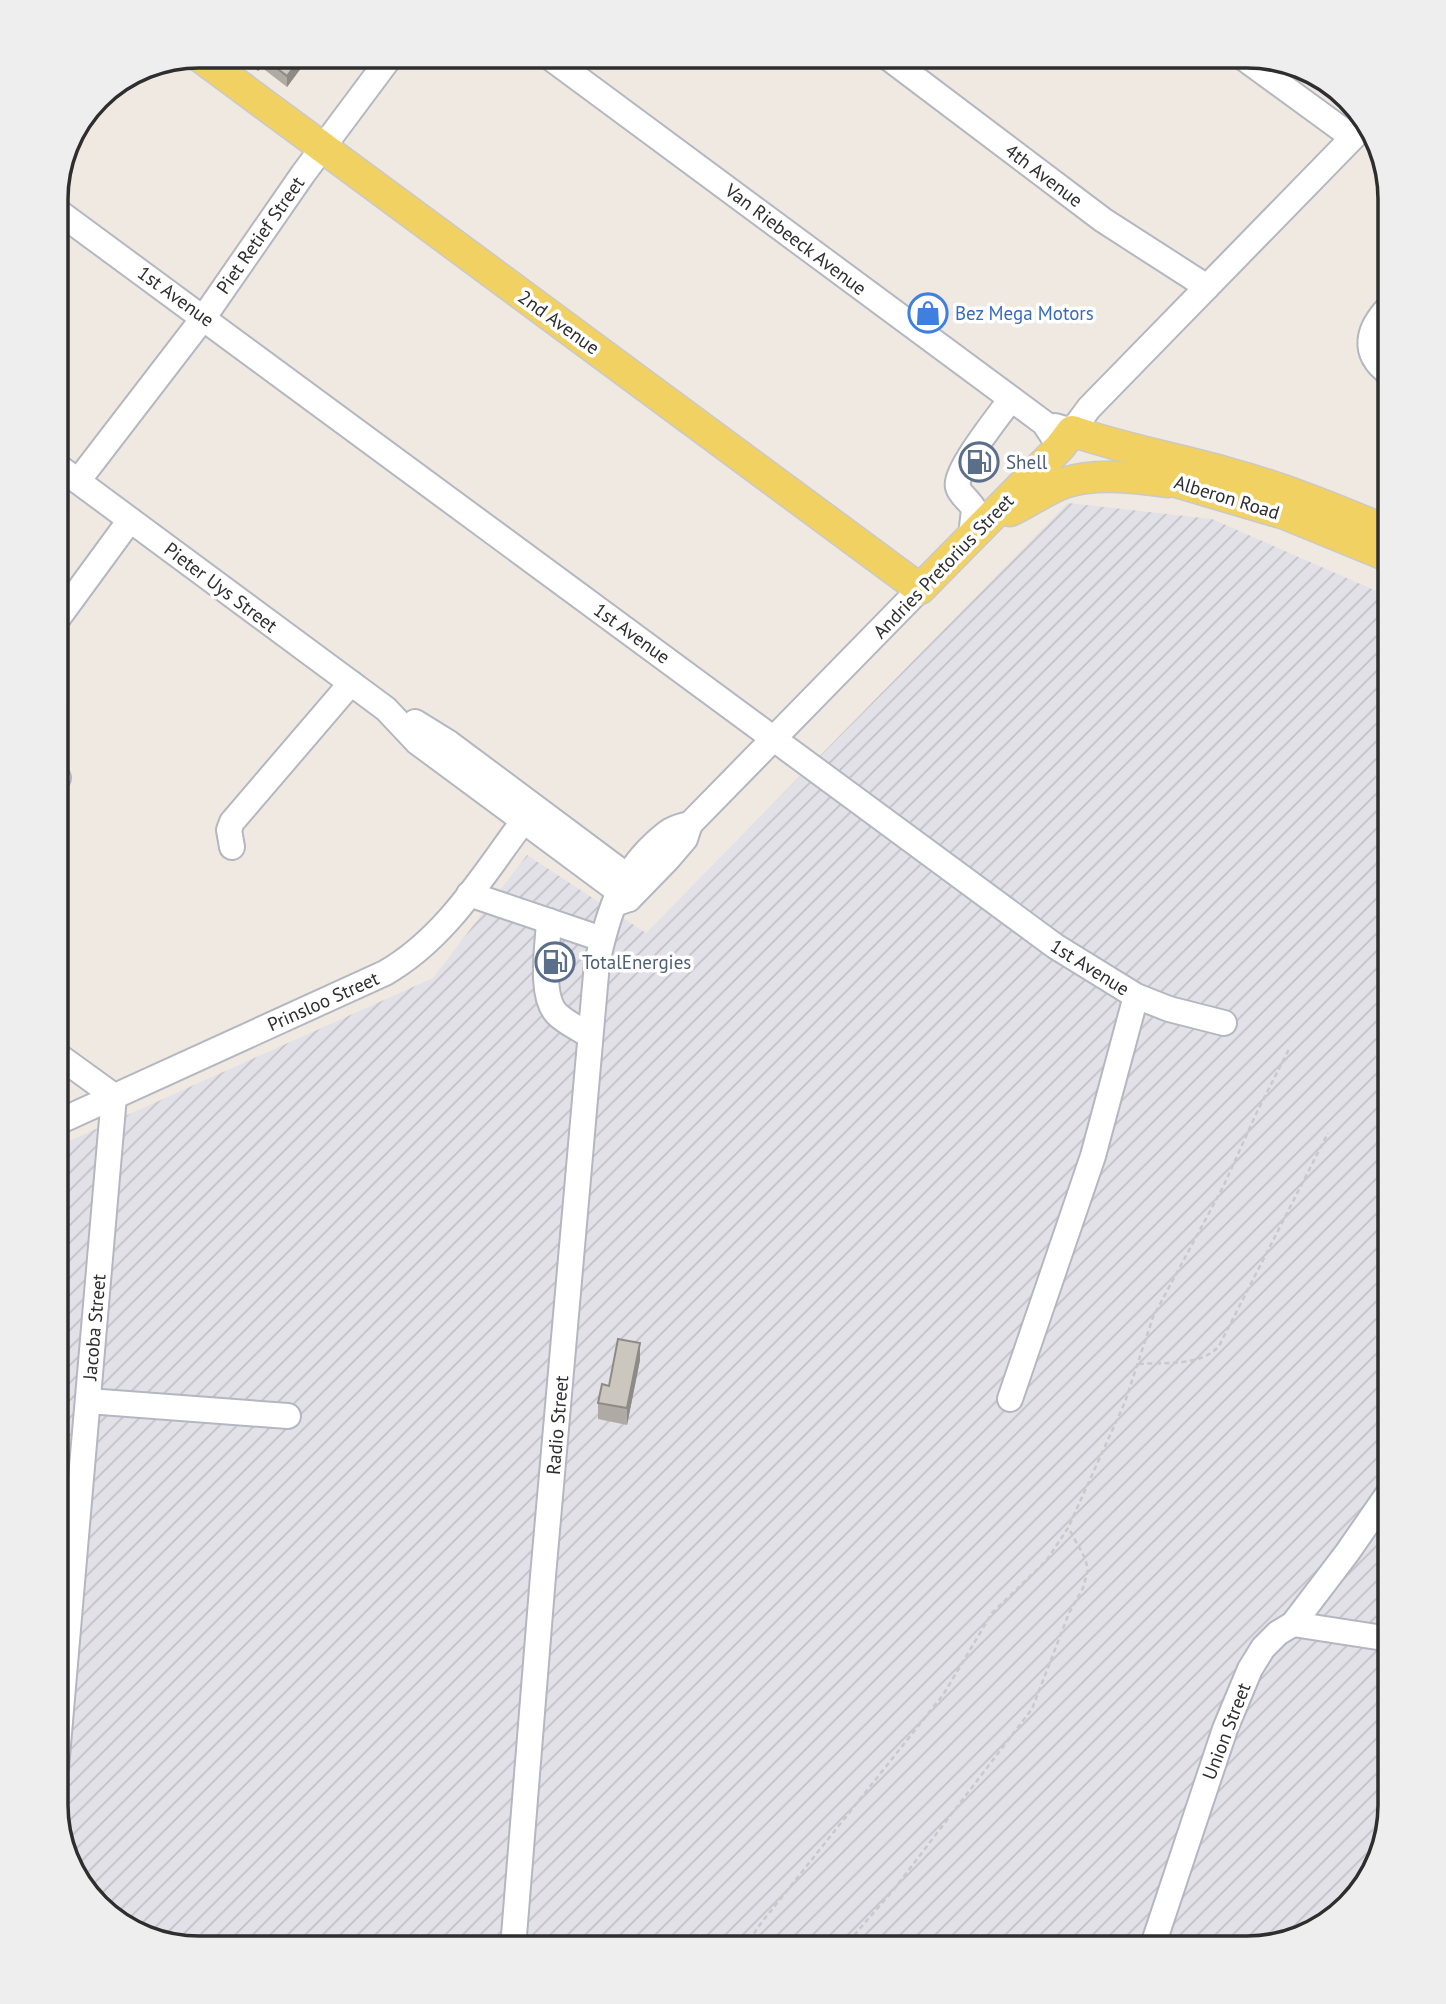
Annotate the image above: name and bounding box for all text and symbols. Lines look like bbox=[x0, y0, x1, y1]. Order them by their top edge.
street label: 4th Avenue bbox=[1000, 138, 1088, 212]
street label: Piet Retief Street bbox=[211, 171, 310, 298]
street label: Van Riebeeck Avenue bbox=[720, 177, 871, 300]
street label: 1st Avenue bbox=[133, 260, 219, 332]
street label: 2nd Avenue bbox=[514, 284, 604, 360]
shop icon: Bez Mega Motors bbox=[907, 292, 949, 334]
place label: Bez Mega Motors bbox=[955, 301, 1094, 325]
fuel station icon: Shell bbox=[958, 441, 1000, 483]
place label: Shell bbox=[1006, 450, 1048, 474]
street label: Alberon Road bbox=[1171, 470, 1283, 524]
street label: Andries Pretorius Street bbox=[868, 488, 1019, 643]
street label: Pieter Uys Street bbox=[160, 537, 283, 638]
street label: 1st Avenue bbox=[589, 597, 675, 669]
street label: 1st Avenue bbox=[1046, 933, 1134, 1001]
fuel station icon: TotalEnergies bbox=[534, 941, 576, 983]
place label: TotalEnergies bbox=[582, 950, 691, 974]
street label: Prinsloo Street bbox=[264, 966, 383, 1036]
street label: Jacoba Street bbox=[77, 1272, 111, 1382]
street label: Radio Street bbox=[541, 1374, 573, 1476]
street label: Union Street bbox=[1197, 1679, 1256, 1783]

